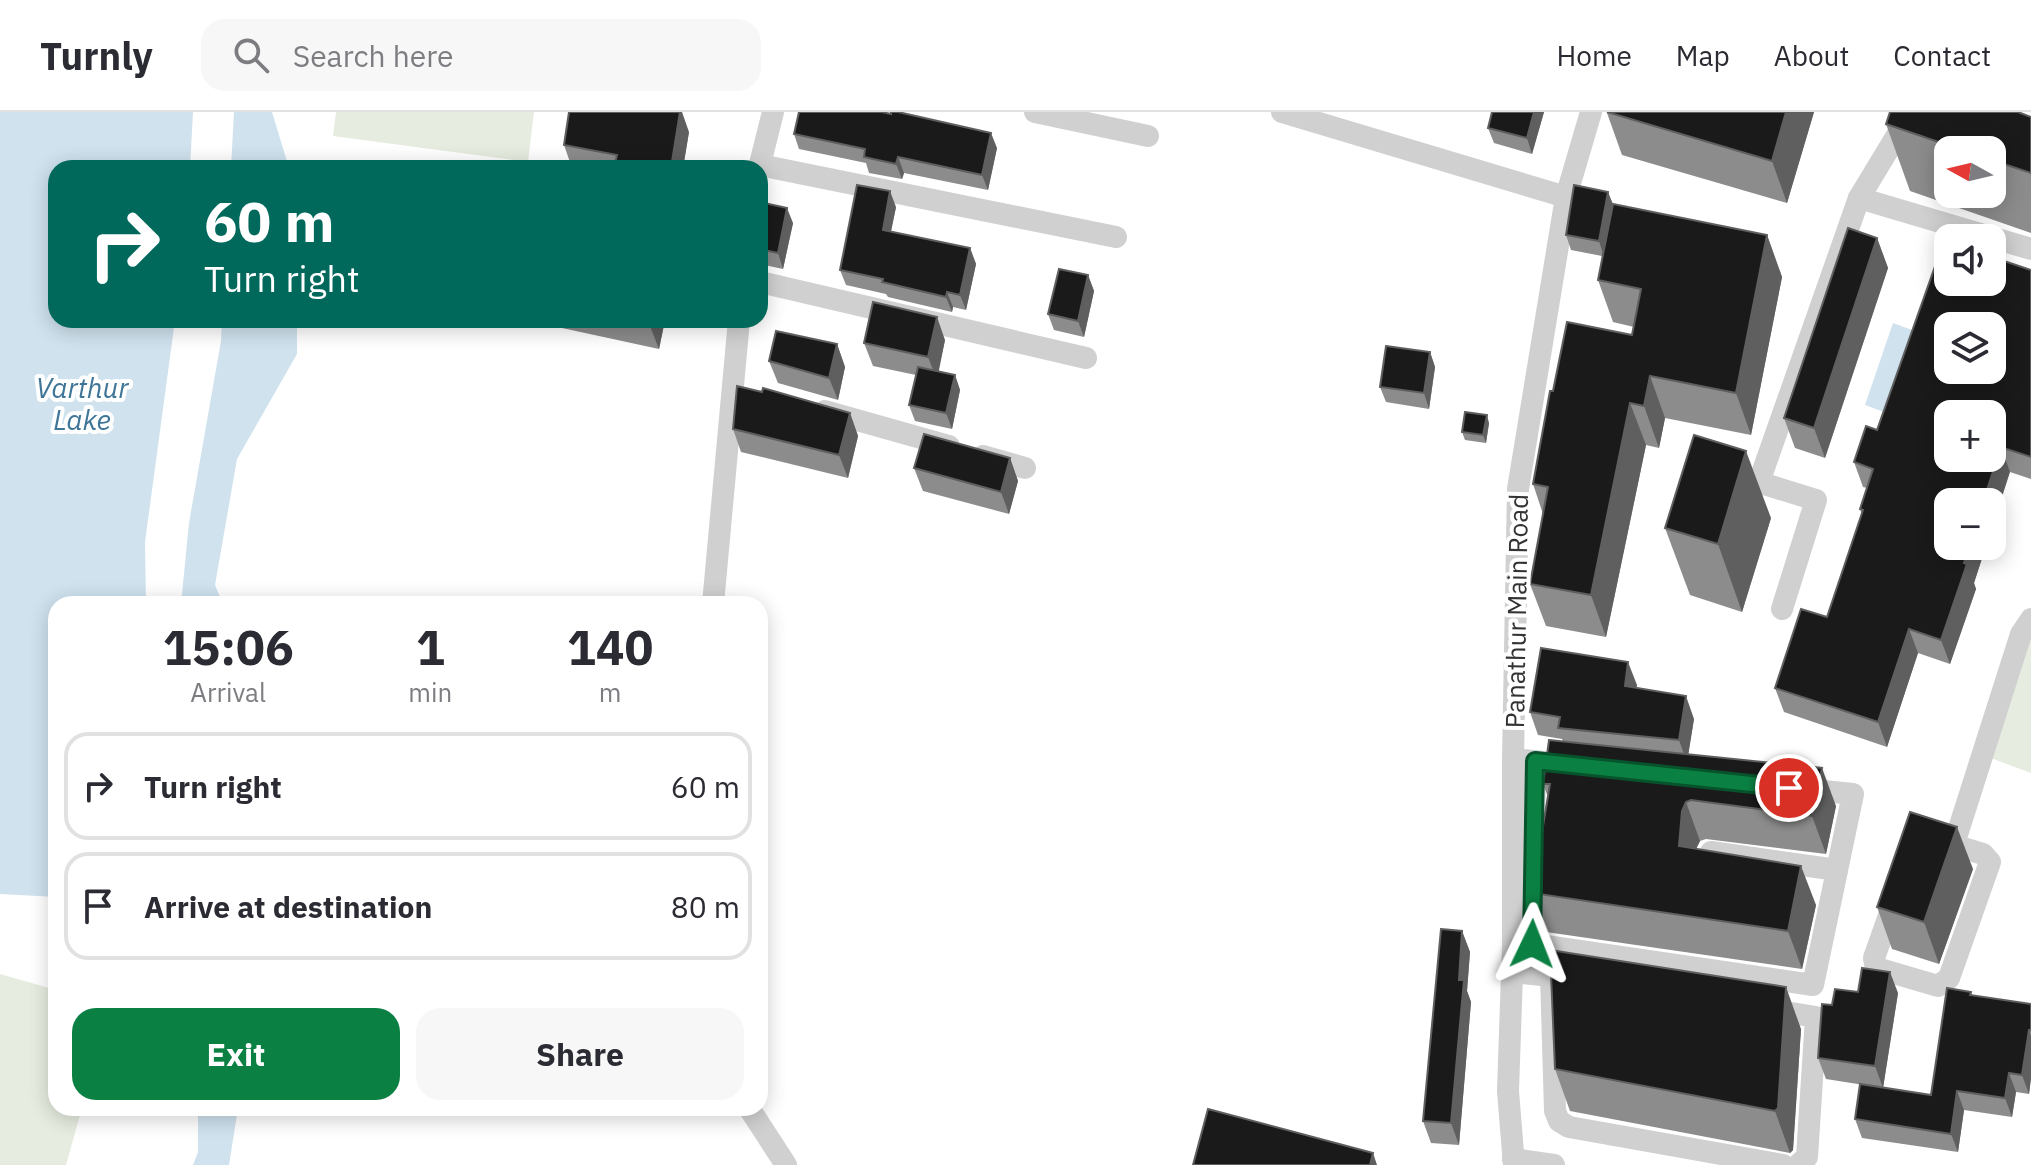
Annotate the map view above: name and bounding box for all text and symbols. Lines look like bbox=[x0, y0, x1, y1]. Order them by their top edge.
search box bbox=[201, 19, 761, 91]
text: Turnly bbox=[40, 31, 153, 80]
icon: search bbox=[229, 33, 273, 77]
text: Search here bbox=[293, 36, 454, 75]
text: Home bbox=[1556, 37, 1632, 74]
text: Map bbox=[1676, 37, 1730, 74]
text: About bbox=[1774, 37, 1849, 74]
text: Contact bbox=[1893, 37, 1991, 74]
north arrow bbox=[1934, 136, 2006, 208]
map controls bbox=[1934, 136, 2006, 560]
text: 60 m bbox=[204, 185, 334, 257]
icon: right bbox=[72, 192, 176, 296]
button: sound bbox=[1934, 224, 2006, 296]
text: Turn right bbox=[204, 255, 360, 302]
button: layers bbox=[1934, 312, 2006, 384]
water label: Varthur Lake bbox=[35, 369, 129, 438]
button: + bbox=[1934, 400, 2006, 472]
button: − bbox=[1934, 488, 2006, 560]
street label: Panathur Main Road bbox=[1497, 493, 1535, 729]
text: 15:06 bbox=[163, 616, 294, 678]
text: 1 bbox=[416, 616, 445, 678]
text: 140 bbox=[567, 616, 653, 678]
text: Arrival bbox=[190, 675, 266, 709]
text: min bbox=[408, 675, 452, 709]
text: m bbox=[599, 675, 621, 709]
pin bbox=[1755, 754, 1823, 822]
icon: right bbox=[76, 764, 120, 808]
icon: arrive bbox=[1767, 766, 1811, 810]
text: Turn right bbox=[144, 767, 282, 806]
text: 60 m bbox=[671, 767, 740, 806]
icon: arrive bbox=[76, 884, 120, 928]
text: Arrive at destination bbox=[144, 887, 432, 926]
text: 80 m bbox=[671, 887, 740, 926]
position arrow bbox=[1490, 902, 1574, 986]
button: Exit bbox=[72, 1008, 400, 1100]
button: Share bbox=[416, 1008, 744, 1100]

